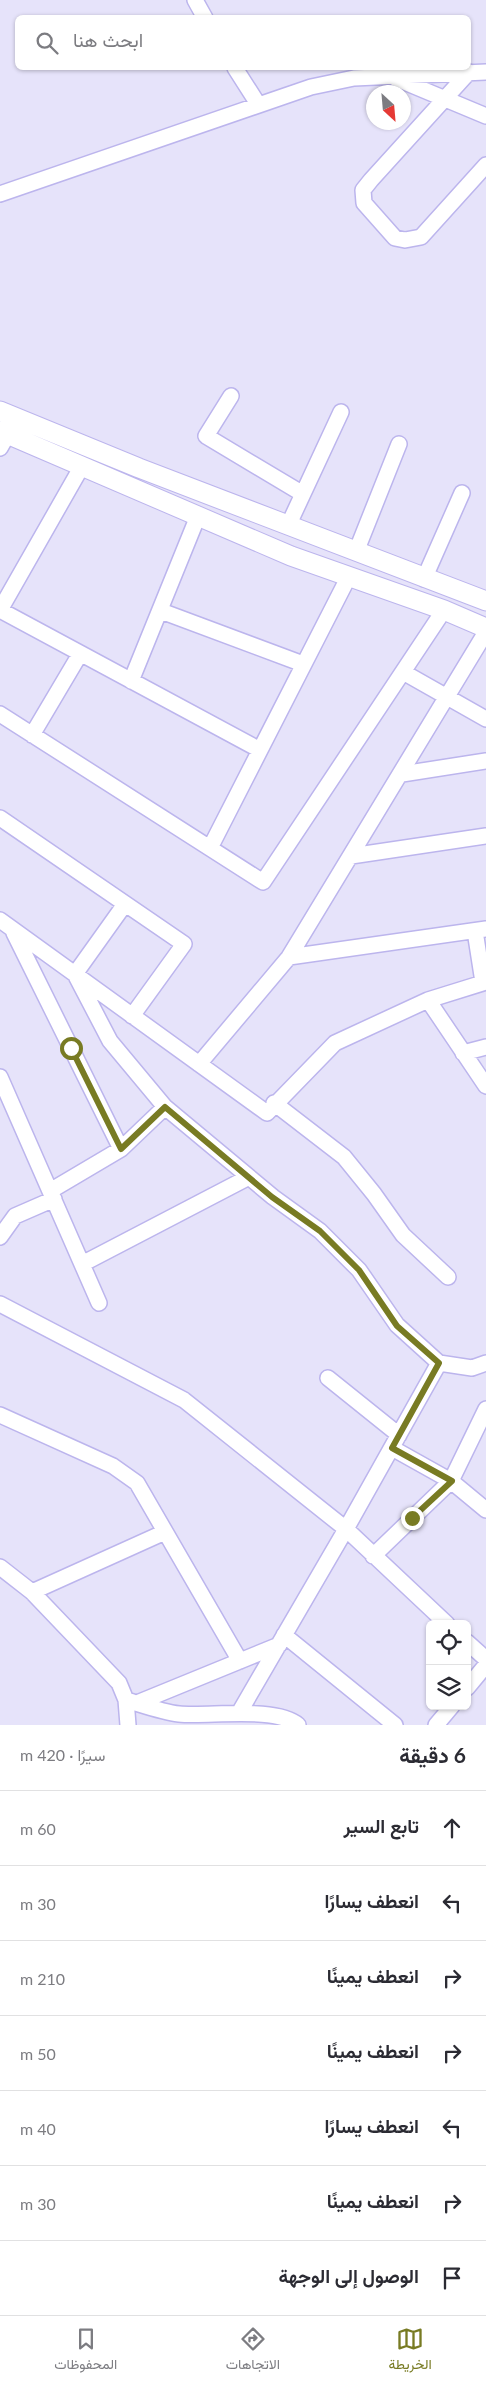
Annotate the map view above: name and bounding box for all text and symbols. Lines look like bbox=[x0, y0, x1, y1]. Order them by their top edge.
search box bbox=[15, 15, 471, 70]
text: ابحث هنا bbox=[73, 28, 143, 51]
icon: search bbox=[33, 29, 61, 57]
north arrow bbox=[366, 85, 411, 130]
route start bbox=[60, 1037, 83, 1060]
route end bbox=[401, 1507, 424, 1530]
map controls bbox=[426, 1620, 471, 1710]
button: locate bbox=[426, 1620, 471, 1665]
button: layers bbox=[426, 1665, 471, 1710]
text: 6 دقيقة bbox=[399, 1742, 466, 1767]
text: سيرًا · 420 m bbox=[20, 1745, 105, 1764]
text: تابع السير bbox=[344, 1814, 419, 1837]
icon: ahead bbox=[438, 1814, 466, 1842]
text: 60 m bbox=[20, 1819, 56, 1838]
text: انعطف يسارًا bbox=[324, 1889, 419, 1912]
icon: left bbox=[438, 1889, 466, 1917]
text: 30 m bbox=[20, 1894, 56, 1913]
text: انعطف يمينًا bbox=[327, 1964, 419, 1987]
icon: right bbox=[438, 1964, 466, 1992]
text: 210 m bbox=[20, 1969, 65, 1988]
text: انعطف يمينًا bbox=[327, 2039, 419, 2062]
icon: right bbox=[438, 2039, 466, 2067]
text: 50 m bbox=[20, 2044, 56, 2063]
text: انعطف يسارًا bbox=[324, 2114, 419, 2137]
icon: left bbox=[438, 2114, 466, 2142]
text: 40 m bbox=[20, 2119, 56, 2138]
text: انعطف يمينًا bbox=[327, 2189, 419, 2212]
icon: right bbox=[438, 2189, 466, 2217]
text: 30 m bbox=[20, 2194, 56, 2213]
text: الوصول إلى الوجهة bbox=[278, 2264, 419, 2287]
icon: arrive bbox=[438, 2264, 466, 2292]
tab: المحفوظات bbox=[54, 2325, 117, 2377]
tab: الاتجاهات bbox=[226, 2325, 280, 2377]
tab: الخريطة bbox=[388, 2325, 432, 2377]

